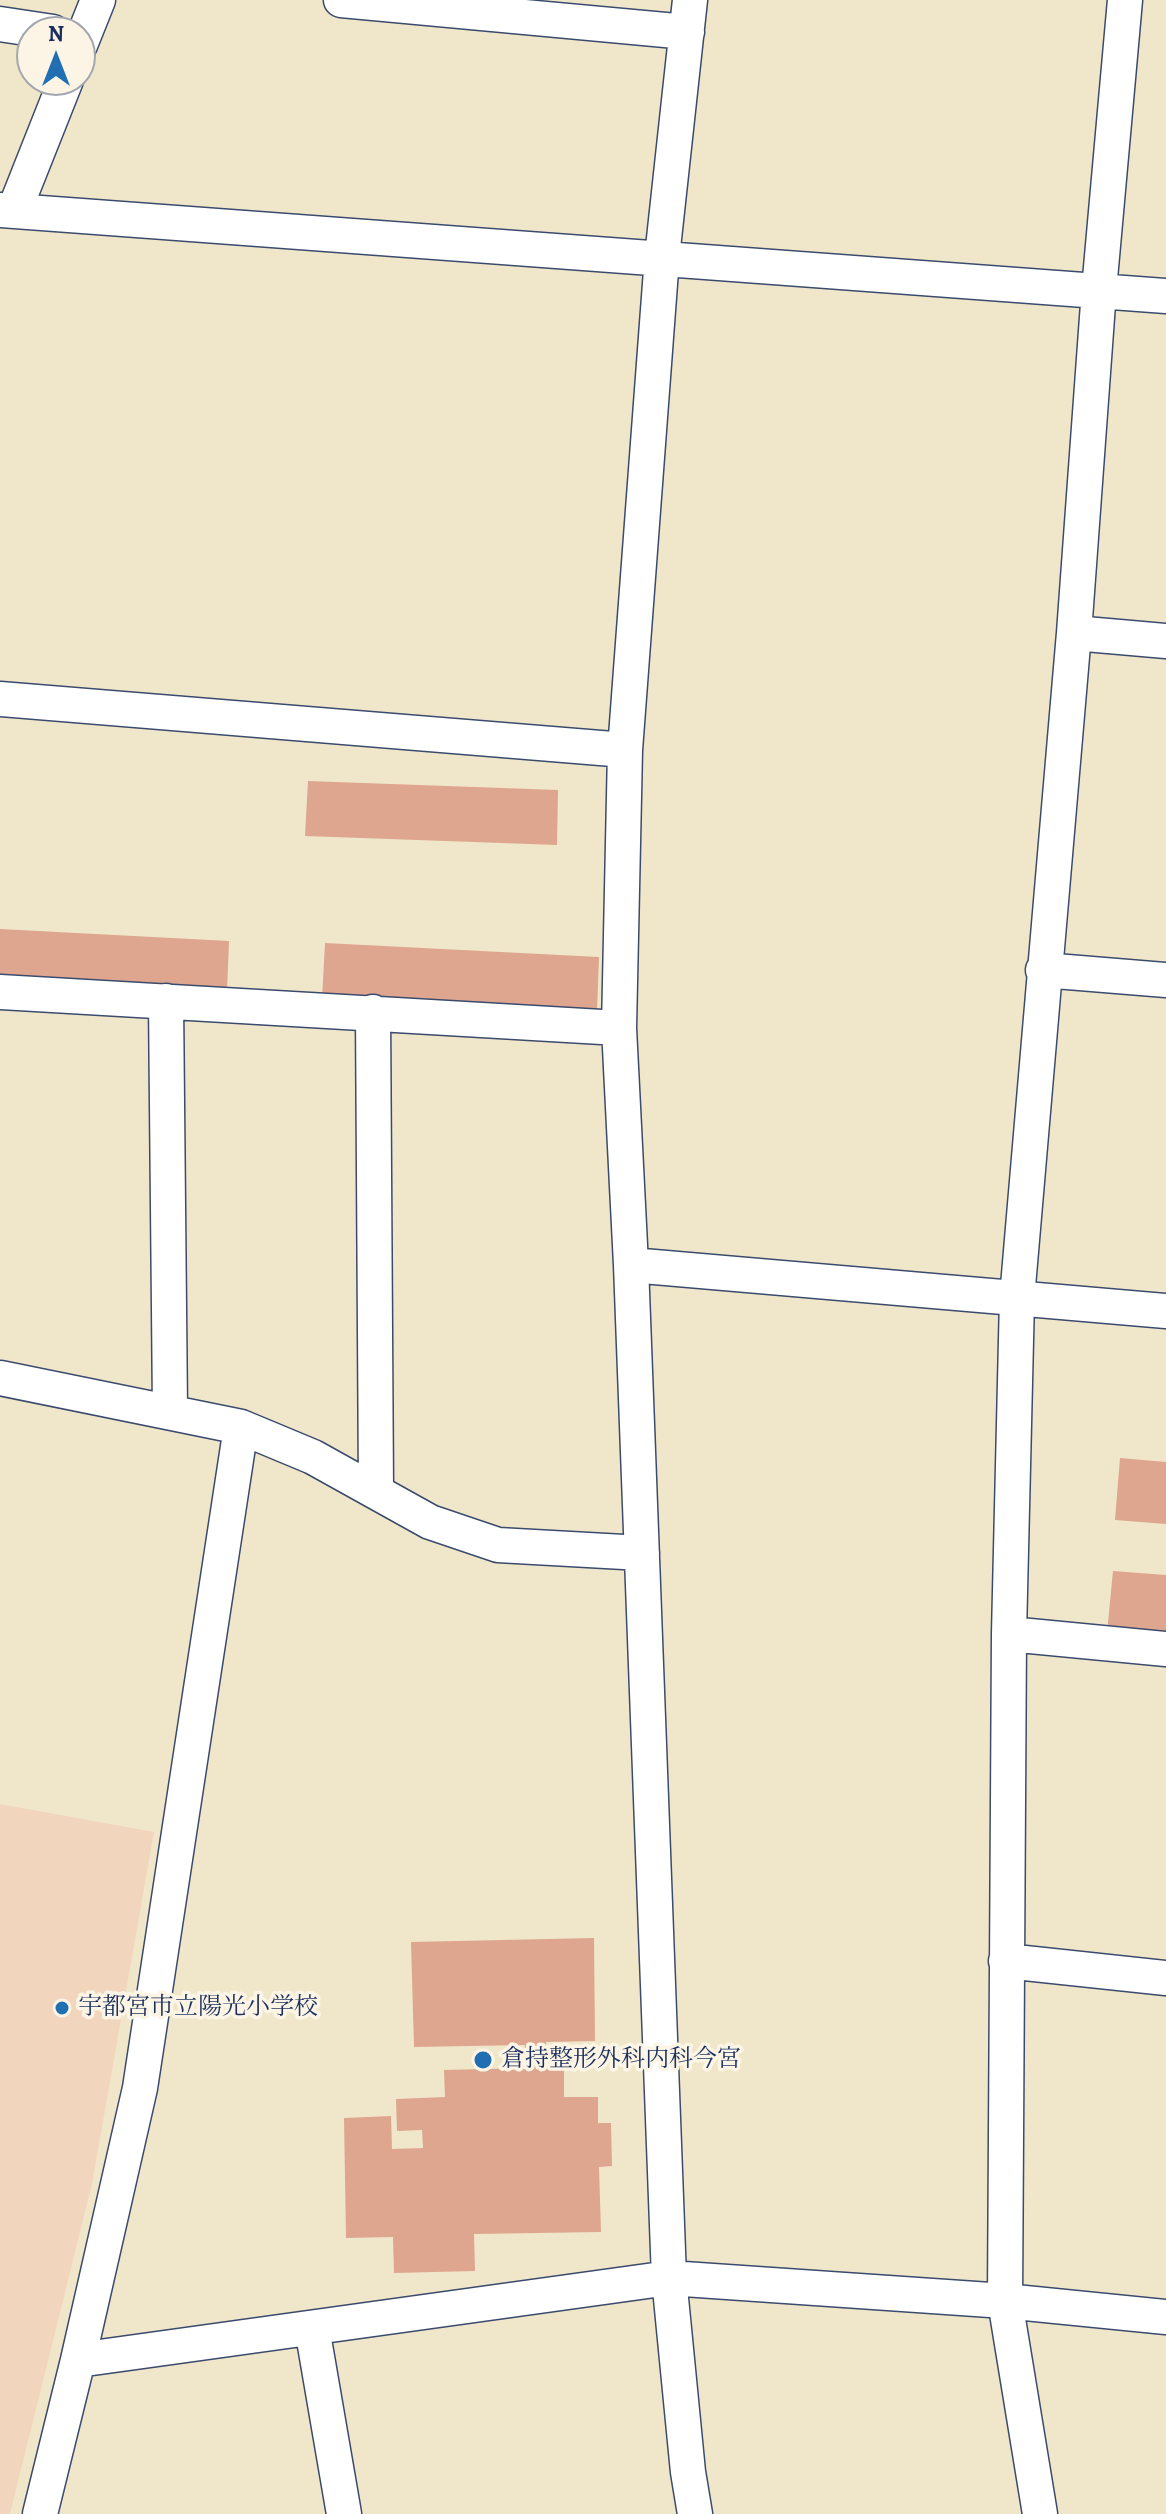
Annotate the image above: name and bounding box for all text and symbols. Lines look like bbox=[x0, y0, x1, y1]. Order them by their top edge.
north arrow bbox=[16, 16, 96, 96]
text: N bbox=[48, 19, 64, 49]
place label: 宇都宮市立陽光小学校 bbox=[78, 1994, 318, 2022]
marker: 宇都宮市立陽光小学校 bbox=[53, 1999, 71, 2017]
place label: 倉持整形外科内科今宮 bbox=[501, 2046, 741, 2074]
marker: 倉持整形外科内科今宮 bbox=[472, 2049, 494, 2071]

